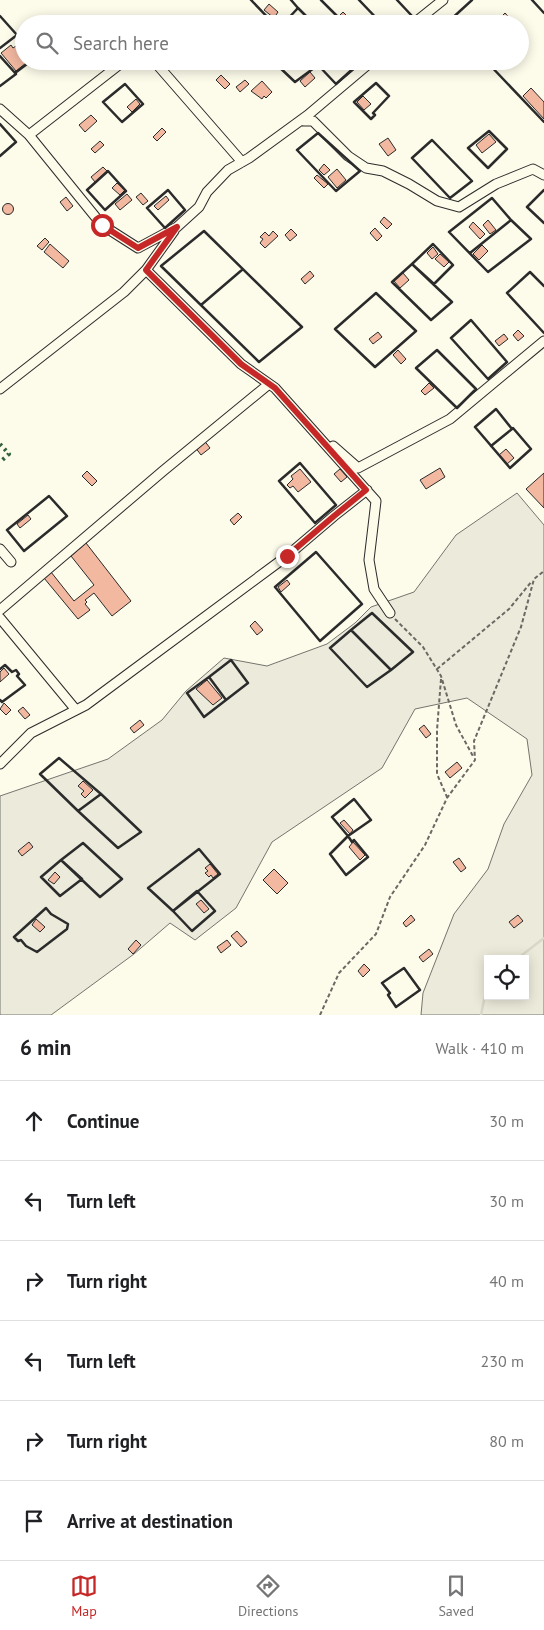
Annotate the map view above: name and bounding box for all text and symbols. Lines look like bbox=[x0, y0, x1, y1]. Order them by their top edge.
search box bbox=[15, 15, 529, 70]
icon: search bbox=[33, 29, 61, 57]
text: Search here bbox=[73, 31, 169, 55]
route start bbox=[91, 214, 114, 237]
route end bbox=[276, 545, 299, 568]
map controls bbox=[484, 955, 529, 1000]
button: locate bbox=[484, 955, 529, 1000]
text: 6 min bbox=[20, 1034, 71, 1061]
text: Walk · 410 m bbox=[435, 1038, 524, 1058]
icon: ahead bbox=[20, 1107, 48, 1135]
text: Continue bbox=[67, 1109, 139, 1133]
text: 30 m bbox=[489, 1111, 524, 1131]
icon: left bbox=[20, 1187, 48, 1215]
text: Turn left bbox=[67, 1189, 136, 1213]
text: 30 m bbox=[489, 1191, 524, 1211]
icon: right bbox=[20, 1267, 48, 1295]
text: Turn right bbox=[67, 1269, 147, 1293]
text: 40 m bbox=[489, 1271, 524, 1291]
icon: left bbox=[20, 1347, 48, 1375]
text: Turn left bbox=[67, 1349, 136, 1373]
text: 230 m bbox=[481, 1351, 524, 1371]
icon: right bbox=[20, 1427, 48, 1455]
text: Turn right bbox=[67, 1429, 147, 1453]
text: 80 m bbox=[489, 1431, 524, 1451]
icon: arrive bbox=[20, 1507, 48, 1535]
text: Arrive at destination bbox=[67, 1509, 233, 1533]
tab: Map bbox=[70, 1572, 98, 1620]
tab: Directions bbox=[238, 1572, 298, 1620]
tab: Saved bbox=[438, 1572, 474, 1620]

